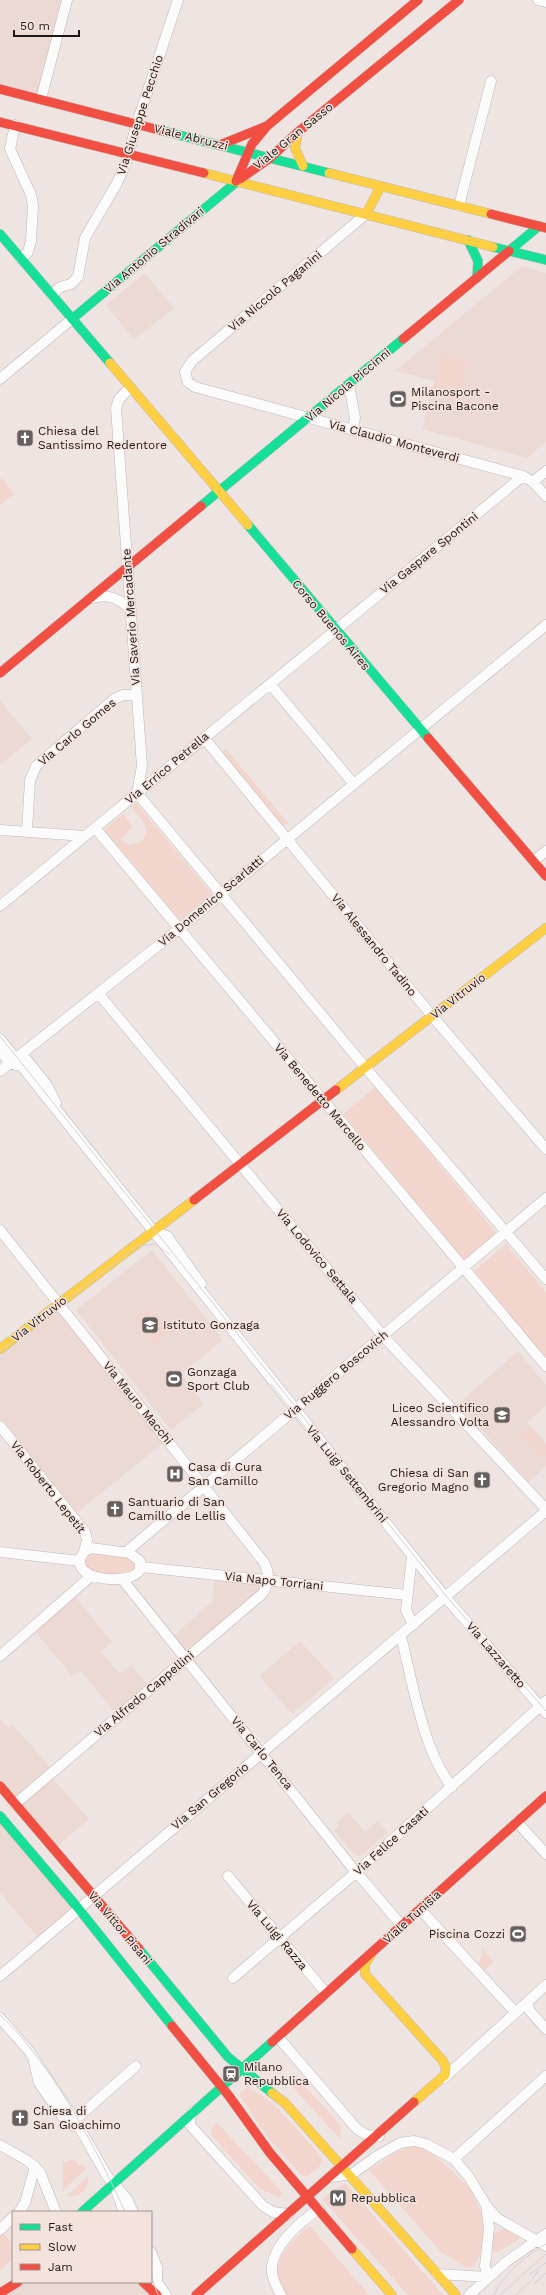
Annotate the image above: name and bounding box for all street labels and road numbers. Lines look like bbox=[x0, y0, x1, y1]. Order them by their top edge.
street label: Via Giuseppe Pecchio bbox=[114, 53, 166, 177]
street label: Viale Gran Sasso bbox=[250, 100, 336, 172]
street label: Viale Abruzzi bbox=[153, 121, 229, 153]
street label: Via Antonio Stradivari bbox=[101, 204, 207, 296]
street label: Via Niccolò Paganini bbox=[225, 248, 325, 334]
street label: Via Nicola Piccinni bbox=[303, 345, 393, 425]
street label: Via Claudio Monteverdi bbox=[327, 417, 461, 465]
street label: Via Gaspare Spontini bbox=[377, 509, 481, 597]
street label: Via Saverio Mercadante bbox=[119, 548, 143, 686]
street label: Corso Buenos Aires bbox=[289, 577, 373, 673]
street label: Via Carlo Gomes bbox=[35, 695, 119, 769]
street label: Via Errico Petrella bbox=[122, 729, 212, 807]
street label: Via Domenico Scarlatti bbox=[155, 853, 267, 949]
street label: Via Alessandro Tadino bbox=[328, 891, 420, 999]
street label: Via Vitruvio bbox=[428, 970, 488, 1022]
street label: Via Benedetto Marcello bbox=[271, 1041, 369, 1153]
street label: Via Lodovico Settala bbox=[273, 1206, 361, 1306]
street label: Via Vitruvio bbox=[9, 1293, 69, 1345]
street label: Via Ruggero Boscovich bbox=[281, 1327, 391, 1423]
street label: Via Mauro Macchi bbox=[100, 1359, 176, 1447]
street label: Via Luigi Settembrini bbox=[303, 1422, 391, 1526]
street label: Via Roberto Lepetit bbox=[8, 1438, 88, 1536]
street label: Via Napo Torriani bbox=[224, 1569, 324, 1593]
street label: Via Lazzaretto bbox=[463, 1619, 529, 1691]
street label: Via Alfredo Cappellini bbox=[91, 1648, 197, 1740]
street label: Via Carlo Tenca bbox=[228, 1714, 296, 1793]
street label: Via San Gregorio bbox=[168, 1760, 252, 1832]
street label: Via Felice Casati bbox=[351, 1804, 431, 1878]
street label: Viale Tunisia bbox=[380, 1887, 444, 1947]
street label: Via Vittor Pisani bbox=[85, 1888, 155, 1968]
street label: Via Luigi Razza bbox=[244, 1897, 311, 1973]

